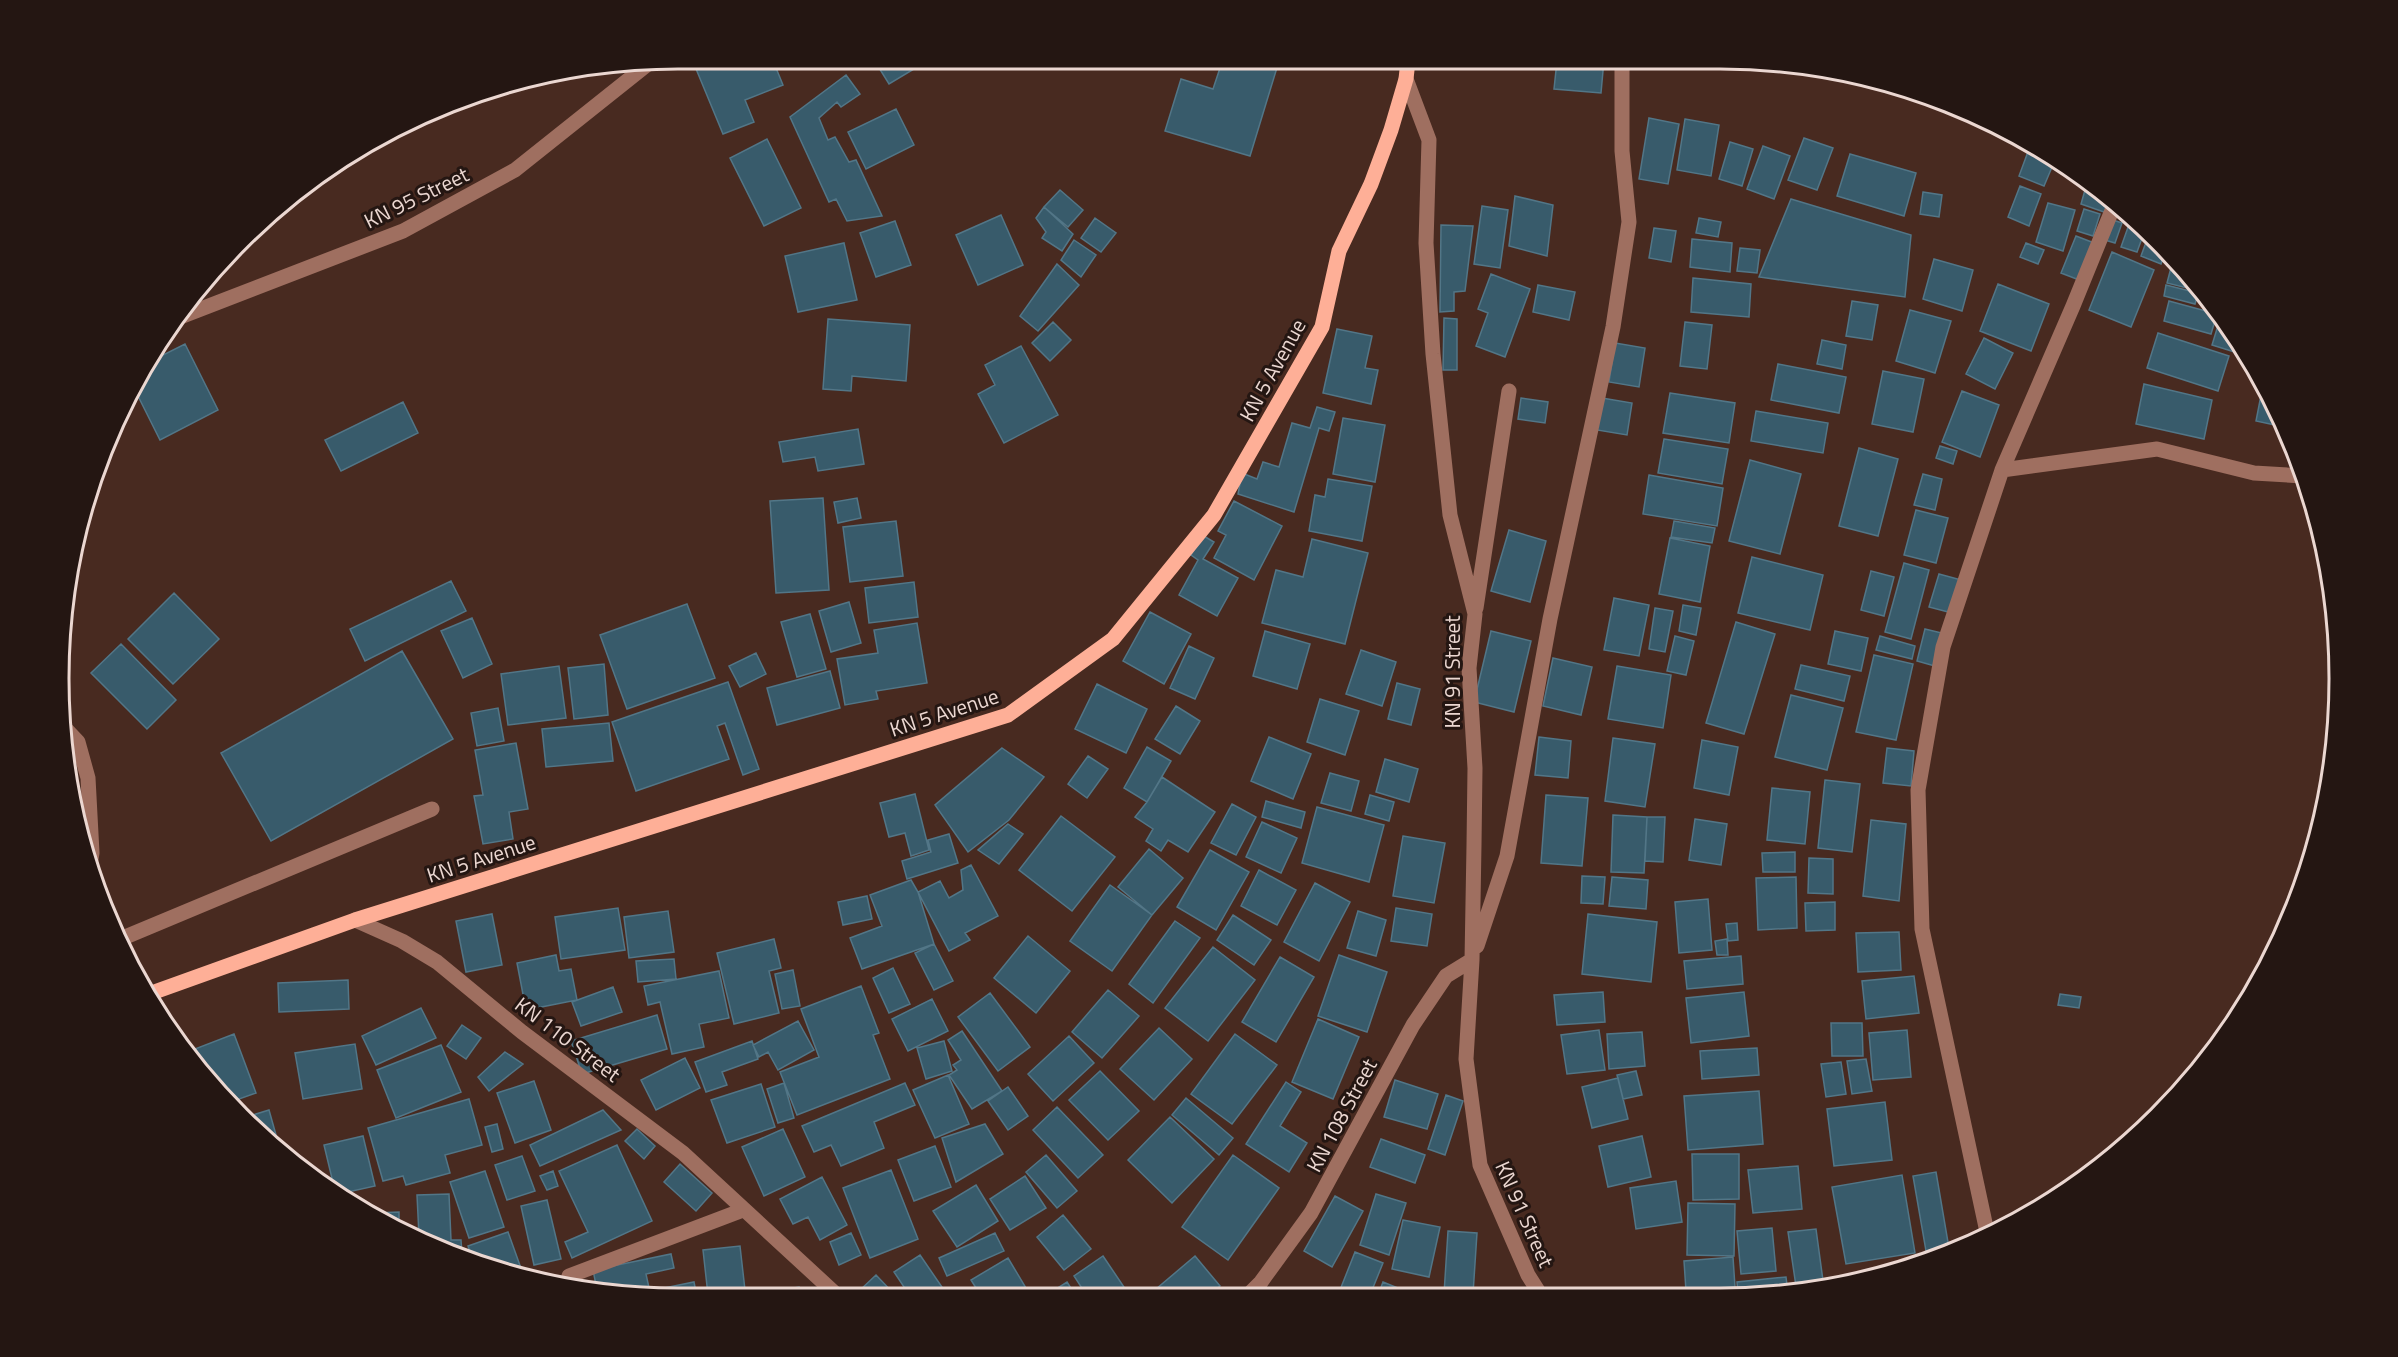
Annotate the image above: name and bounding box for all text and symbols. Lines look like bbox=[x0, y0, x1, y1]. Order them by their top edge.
street label: KN 95 Street bbox=[358, 158, 474, 236]
street label: KN 5 Avenue bbox=[1231, 313, 1313, 427]
street label: KN 91 Street bbox=[1436, 615, 1468, 729]
street label: KN 5 Avenue bbox=[885, 679, 1003, 745]
street label: KN 5 Avenue bbox=[422, 825, 540, 891]
street label: KN 110 Street bbox=[509, 989, 628, 1090]
street label: KN 108 Street bbox=[1298, 1052, 1385, 1178]
street label: KN 91 Street bbox=[1487, 1156, 1563, 1273]

